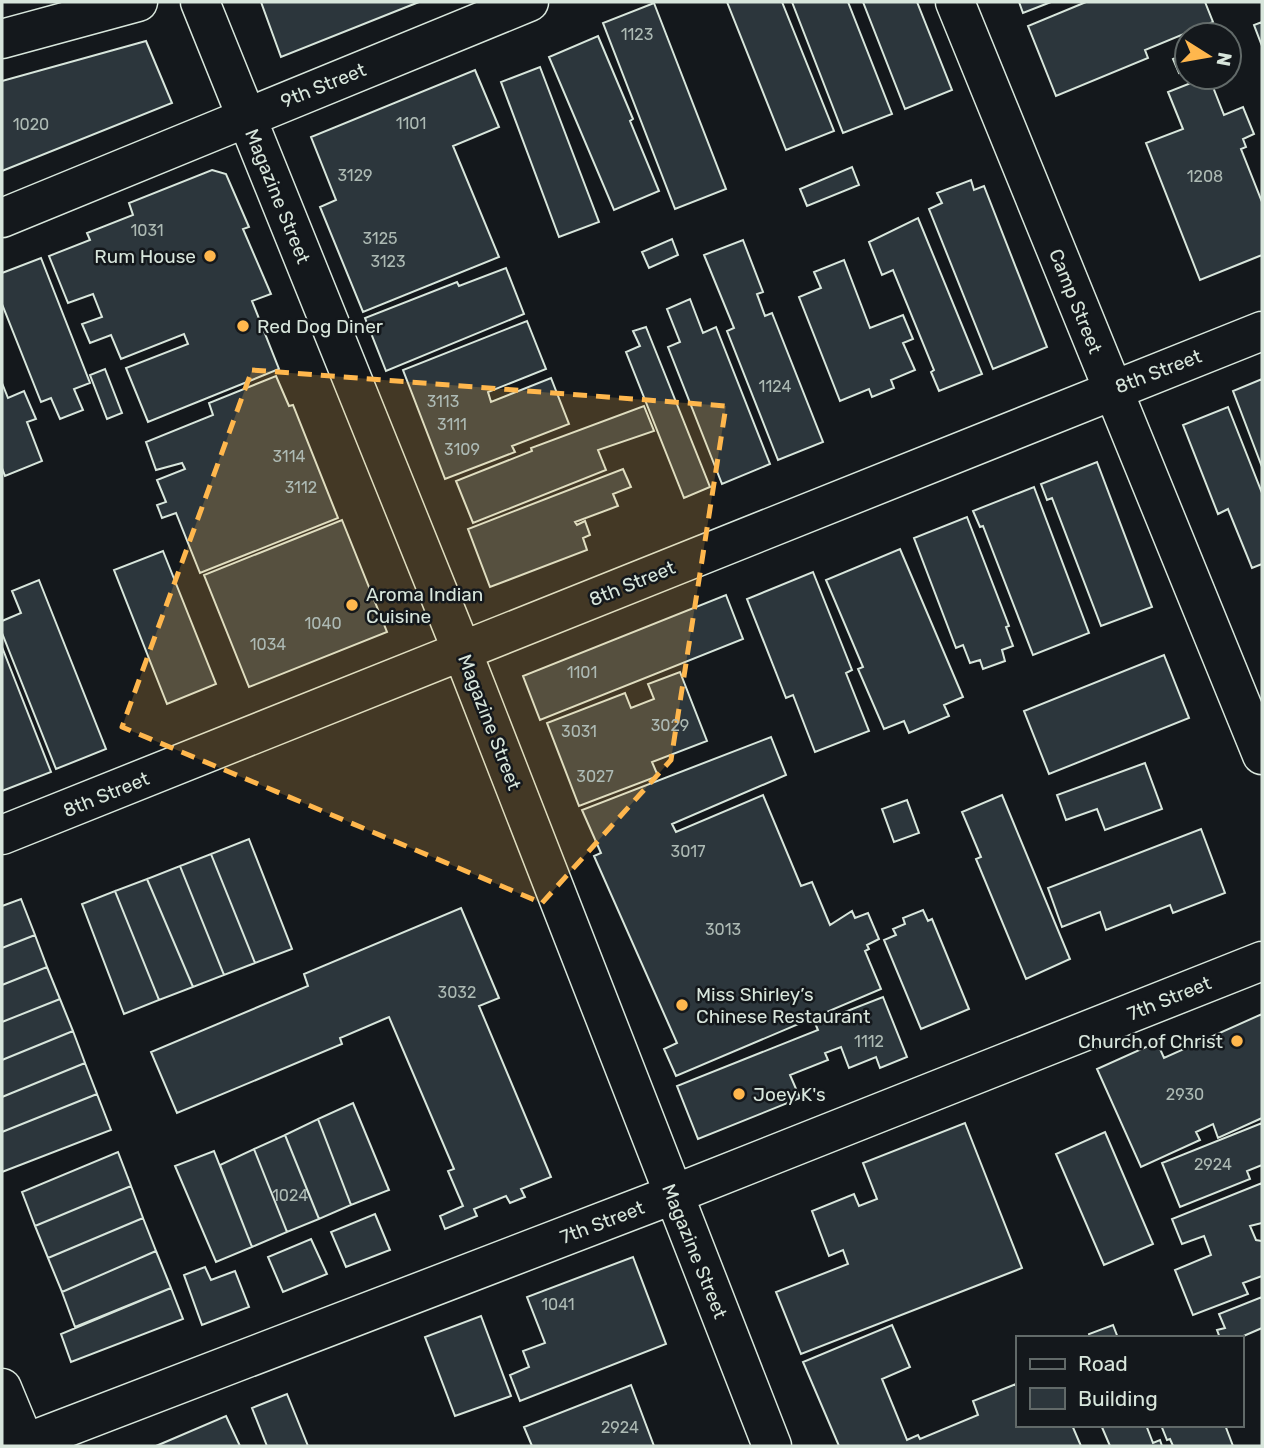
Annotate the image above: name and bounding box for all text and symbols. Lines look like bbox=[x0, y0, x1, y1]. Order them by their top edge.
north arrow bbox=[1173, 21, 1243, 91]
house number: 1123 bbox=[621, 25, 653, 44]
text: N bbox=[1212, 50, 1237, 68]
street label: 9th Street bbox=[277, 58, 370, 113]
house number: 1101 bbox=[396, 114, 426, 133]
house number: 1020 bbox=[13, 115, 49, 134]
street label: Magazine Street bbox=[240, 125, 315, 268]
house number: 3129 bbox=[337, 166, 373, 185]
house number: 1208 bbox=[1187, 167, 1223, 186]
house number: 1031 bbox=[130, 221, 164, 240]
house number: 3125 bbox=[362, 229, 398, 248]
place label: Rum House bbox=[94, 245, 196, 268]
street label: Camp Street bbox=[1044, 245, 1107, 357]
marker: Rum House bbox=[202, 248, 218, 264]
house number: 3123 bbox=[370, 252, 406, 271]
place label: Red Dog Diner bbox=[257, 315, 384, 338]
marker: Red Dog Diner bbox=[235, 318, 251, 334]
street label: 8th Street bbox=[1112, 344, 1205, 398]
house number: 1124 bbox=[759, 377, 791, 396]
house number: 3113 bbox=[427, 392, 459, 411]
house number: 3111 bbox=[437, 415, 467, 434]
house number: 3109 bbox=[444, 440, 480, 459]
house number: 3114 bbox=[273, 447, 306, 466]
house number: 3112 bbox=[285, 478, 317, 497]
street label: 8th Street bbox=[586, 556, 679, 611]
place label: Aroma Indian Cuisine bbox=[366, 583, 483, 628]
marker: Aroma Indian Cuisine bbox=[344, 597, 360, 613]
house number: 1040 bbox=[304, 614, 342, 633]
house number: 1034 bbox=[250, 635, 286, 654]
street label: Magazine Street bbox=[453, 651, 526, 794]
house number: 1101 bbox=[567, 663, 597, 682]
house number: 3029 bbox=[651, 716, 689, 735]
house number: 3031 bbox=[561, 722, 597, 741]
street label: 8th Street bbox=[60, 767, 153, 822]
house number: 3027 bbox=[576, 767, 614, 786]
house number: 3017 bbox=[671, 842, 705, 861]
house number: 3013 bbox=[705, 920, 741, 939]
street label: 7th Street bbox=[1124, 971, 1215, 1026]
house number: 3032 bbox=[438, 983, 476, 1002]
place label: Miss Shirley’s Chinese Restaurant bbox=[696, 983, 871, 1028]
marker: Miss Shirley’s Chinese Restaurant bbox=[674, 997, 690, 1013]
place label: Church of Christ bbox=[1078, 1030, 1224, 1053]
house number: 1112 bbox=[854, 1032, 884, 1051]
marker: Church of Christ bbox=[1229, 1033, 1245, 1049]
place label: Joey K's bbox=[753, 1083, 826, 1106]
house number: 2930 bbox=[1166, 1085, 1204, 1104]
marker: Joey K's bbox=[731, 1086, 747, 1102]
house number: 2924 bbox=[1194, 1155, 1232, 1174]
street label: Magazine Street bbox=[657, 1180, 732, 1323]
house number: 1024 bbox=[272, 1186, 308, 1205]
street label: 7th Street bbox=[557, 1196, 648, 1249]
house number: 1041 bbox=[541, 1295, 575, 1314]
legend bbox=[1016, 1336, 1243, 1427]
text: Road bbox=[1078, 1351, 1128, 1376]
text: Building bbox=[1078, 1386, 1158, 1411]
house number: 2924 bbox=[601, 1418, 639, 1437]

